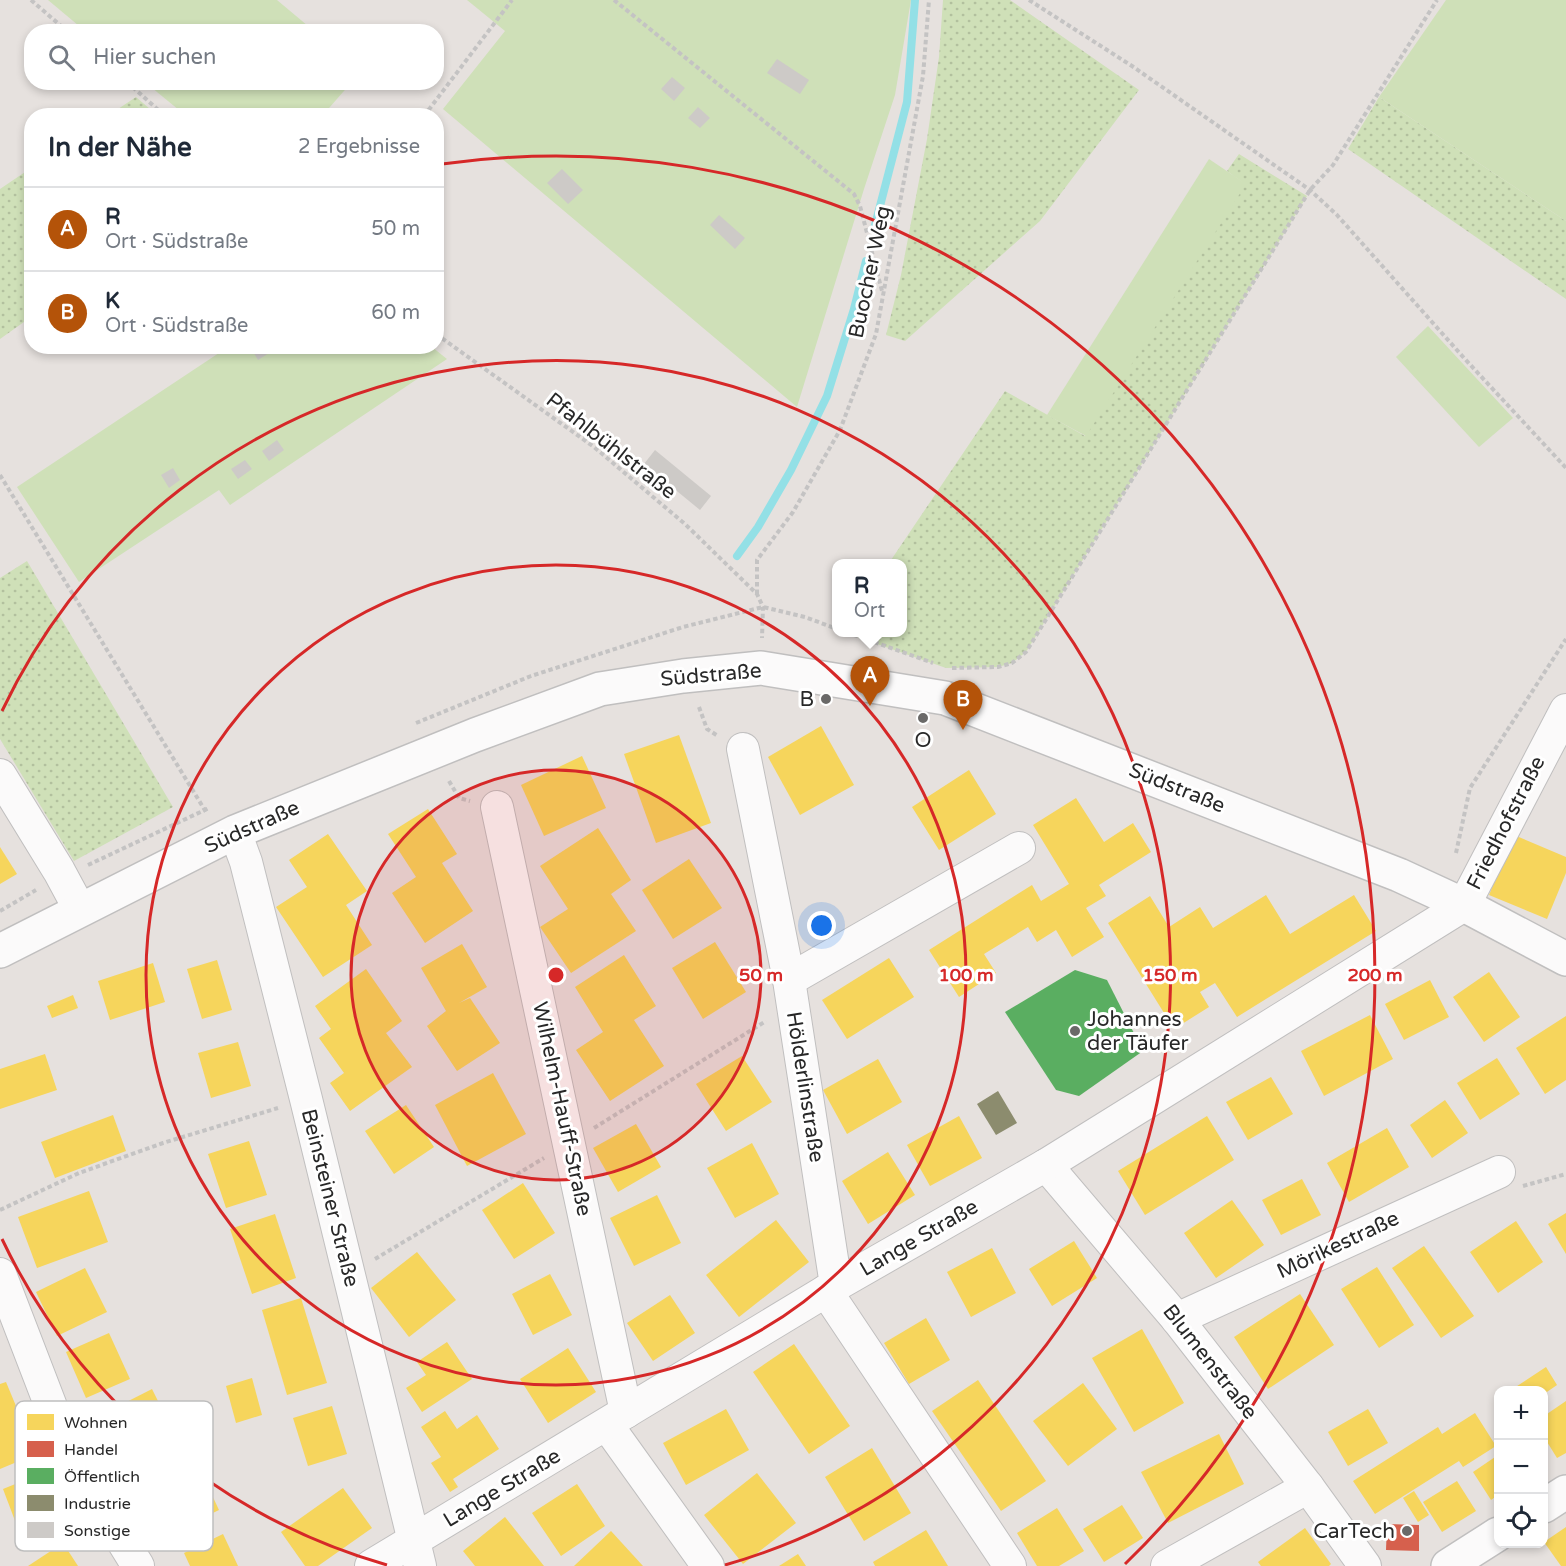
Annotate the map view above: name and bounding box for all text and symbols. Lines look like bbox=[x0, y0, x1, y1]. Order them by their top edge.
search box bbox=[24, 24, 444, 90]
icon: search bbox=[45, 41, 78, 74]
text: Hier suchen bbox=[93, 44, 216, 70]
text: In der Nähe bbox=[48, 132, 192, 163]
text: 2 Ergebnisse bbox=[298, 135, 420, 159]
street label: Buocher Weg bbox=[844, 203, 896, 341]
text: R bbox=[105, 204, 121, 230]
text: A bbox=[60, 217, 75, 241]
text: 50 m bbox=[371, 217, 420, 241]
text: Ort · Südstraße bbox=[105, 230, 248, 254]
text: K bbox=[105, 288, 120, 314]
text: B bbox=[61, 301, 74, 325]
text: 60 m bbox=[371, 301, 420, 325]
text: Ort · Südstraße bbox=[105, 314, 248, 338]
street label: Pfahlbühlstraße bbox=[541, 387, 681, 505]
popup bbox=[832, 559, 907, 637]
text: R bbox=[854, 573, 869, 599]
text: Ort bbox=[854, 599, 885, 623]
pin: A bbox=[850, 656, 890, 706]
street label: Südstraße bbox=[659, 658, 763, 692]
pin: B bbox=[944, 680, 982, 730]
place label: B bbox=[799, 687, 814, 712]
marker: B bbox=[819, 692, 833, 706]
marker: O bbox=[916, 711, 930, 725]
place label: O bbox=[914, 728, 932, 753]
street label: Friedhofstraße bbox=[1462, 752, 1550, 894]
street label: Südstraße bbox=[1125, 757, 1229, 819]
street label: Südstraße bbox=[201, 795, 303, 859]
your location bbox=[807, 911, 836, 940]
text: 50 m bbox=[739, 964, 783, 986]
text: 100 m bbox=[938, 964, 994, 986]
text: 150 m bbox=[1142, 964, 1198, 986]
text: 200 m bbox=[1347, 964, 1403, 986]
centre of rings bbox=[546, 965, 566, 985]
street label: Wilhelm-Hauff-Straße bbox=[527, 1000, 597, 1219]
place label: Johannes der Täufer bbox=[1087, 1007, 1189, 1056]
street label: Hölderlinstraße bbox=[781, 1010, 829, 1164]
marker: Johannes der Täufer bbox=[1068, 1024, 1082, 1038]
street label: Beinsteiner Straße bbox=[296, 1106, 364, 1290]
street label: Lange Straße bbox=[855, 1194, 983, 1282]
street label: Mörikestraße bbox=[1273, 1206, 1403, 1284]
street label: Blumenstraße bbox=[1157, 1300, 1263, 1425]
map controls bbox=[1494, 1386, 1548, 1548]
button: + bbox=[1494, 1386, 1548, 1440]
legend bbox=[15, 1401, 213, 1551]
text: Wohnen bbox=[64, 1413, 127, 1433]
text: Handel bbox=[64, 1440, 118, 1460]
button: − bbox=[1494, 1440, 1548, 1494]
street label: Lange Straße bbox=[439, 1443, 565, 1533]
text: Öffentlich bbox=[64, 1467, 140, 1487]
text: Industrie bbox=[64, 1494, 131, 1514]
button: locate bbox=[1494, 1494, 1548, 1548]
place label: CarTech bbox=[1313, 1519, 1395, 1544]
text: Sonstige bbox=[64, 1521, 130, 1541]
marker: CarTech bbox=[1400, 1524, 1414, 1538]

